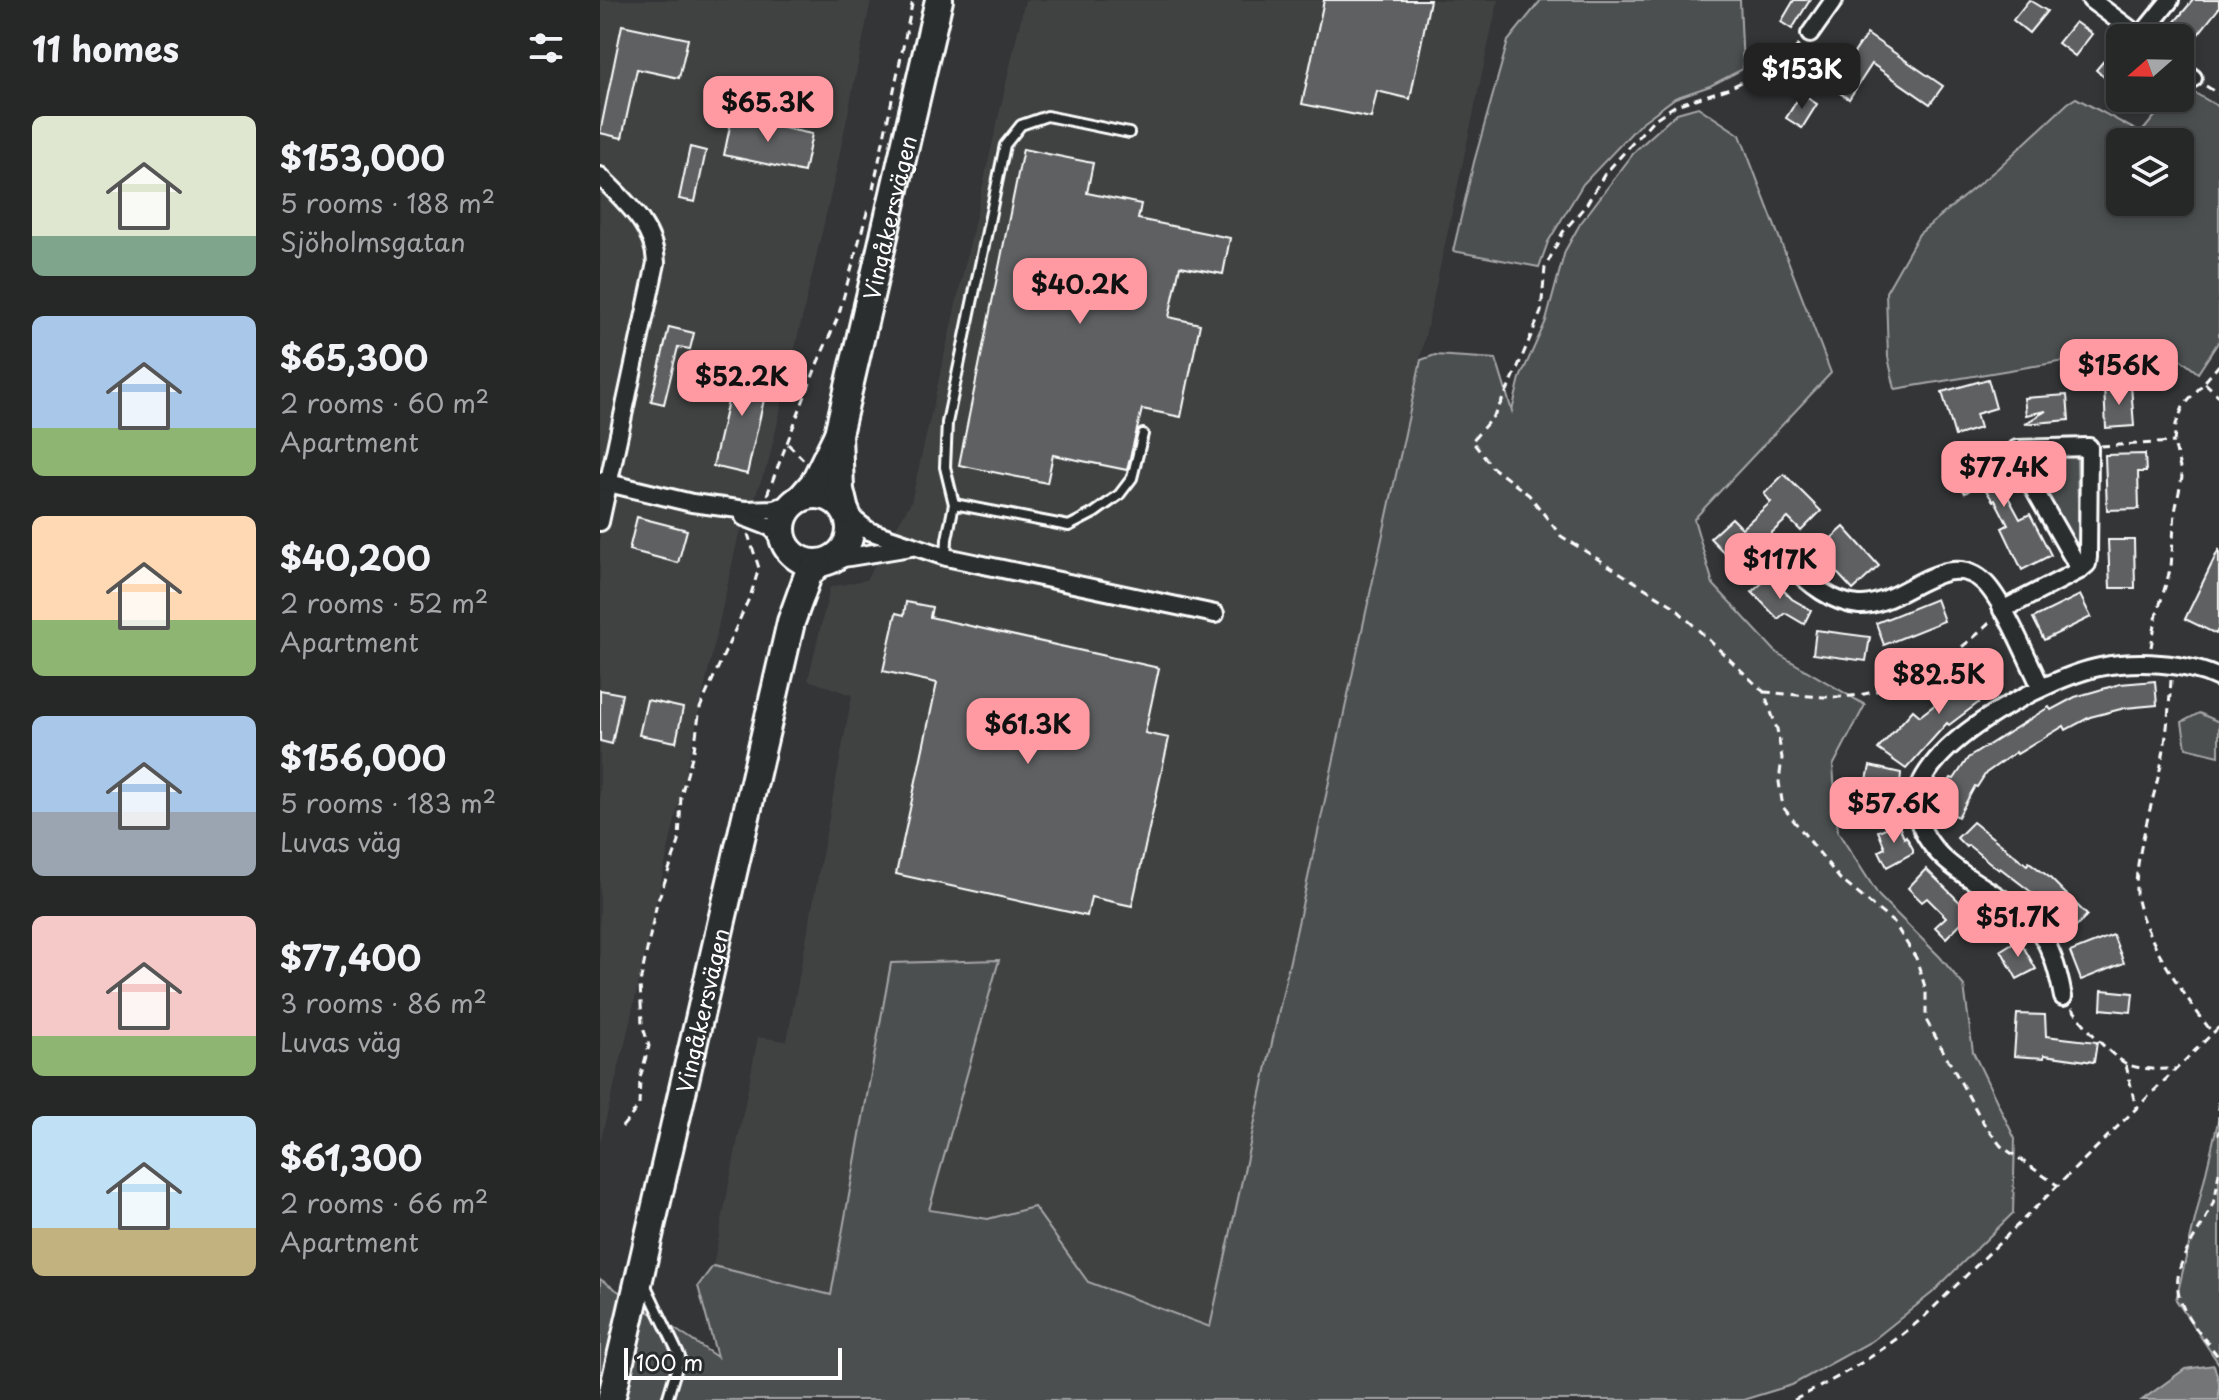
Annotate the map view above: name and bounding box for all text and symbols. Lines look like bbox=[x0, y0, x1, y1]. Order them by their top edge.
text: 11 homes bbox=[32, 22, 179, 74]
north arrow bbox=[2106, 24, 2194, 112]
map controls bbox=[2106, 24, 2194, 216]
icon: filters bbox=[524, 26, 568, 70]
pin: $153K bbox=[1746, 43, 1858, 111]
text: $153K bbox=[1761, 49, 1843, 88]
pin: $65.3K bbox=[703, 76, 833, 144]
text: $65.3K bbox=[721, 82, 815, 121]
button: layers bbox=[2106, 128, 2194, 216]
text: $153,000 bbox=[280, 131, 445, 183]
street label: Vingåkersvägen bbox=[853, 132, 924, 303]
icon: home bbox=[96, 148, 192, 244]
text: 5 rooms · 188 m² bbox=[280, 183, 495, 222]
text: Sjöholmsgatan bbox=[280, 222, 466, 261]
pin: $40.2K bbox=[1015, 258, 1145, 326]
text: $40.2K bbox=[1031, 264, 1129, 303]
text: $65,300 bbox=[280, 331, 428, 383]
pin: $156K bbox=[2063, 339, 2175, 407]
text: $156K bbox=[2078, 345, 2160, 384]
icon: home bbox=[96, 348, 192, 444]
pin: $52.2K bbox=[677, 350, 807, 418]
text: $52.2K bbox=[695, 356, 789, 395]
text: 2 rooms · 60 m² bbox=[280, 383, 489, 422]
text: Apartment bbox=[280, 422, 419, 461]
pin: $77.4K bbox=[1939, 441, 2069, 509]
text: $77.4K bbox=[1959, 447, 2049, 486]
text: $40,200 bbox=[280, 531, 431, 583]
pin: $117K bbox=[1724, 533, 1836, 601]
text: $117K bbox=[1743, 539, 1817, 578]
icon: home bbox=[96, 548, 192, 644]
text: 2 rooms · 52 m² bbox=[280, 583, 488, 622]
text: Apartment bbox=[280, 622, 419, 661]
pin: $82.5K bbox=[1874, 648, 2004, 716]
text: $82.5K bbox=[1893, 654, 1985, 693]
pin: $61.3K bbox=[963, 698, 1093, 766]
text: $61.3K bbox=[985, 704, 1071, 743]
text: $156,000 bbox=[280, 731, 446, 783]
icon: home bbox=[96, 748, 192, 844]
pin: $57.6K bbox=[1829, 777, 1959, 845]
text: 5 rooms · 183 m² bbox=[280, 783, 496, 822]
text: $57.6K bbox=[1848, 783, 1940, 822]
text: Luvas väg bbox=[280, 822, 401, 861]
pin: $51.7K bbox=[1953, 891, 2083, 959]
text: $51.7K bbox=[1976, 897, 2060, 936]
street label: Vingåkersvägen bbox=[666, 925, 736, 1096]
text: $77,400 bbox=[280, 931, 421, 983]
icon: home bbox=[96, 948, 192, 1044]
text: 3 rooms · 86 m² bbox=[280, 983, 487, 1022]
text: Luvas väg bbox=[280, 1022, 401, 1061]
text: $61,300 bbox=[280, 1131, 422, 1183]
icon: home bbox=[96, 1148, 192, 1244]
text: 2 rooms · 66 m² bbox=[280, 1183, 489, 1222]
text: Apartment bbox=[280, 1222, 419, 1261]
scale bar bbox=[624, 1344, 842, 1380]
text: 100 m bbox=[636, 1345, 703, 1378]

